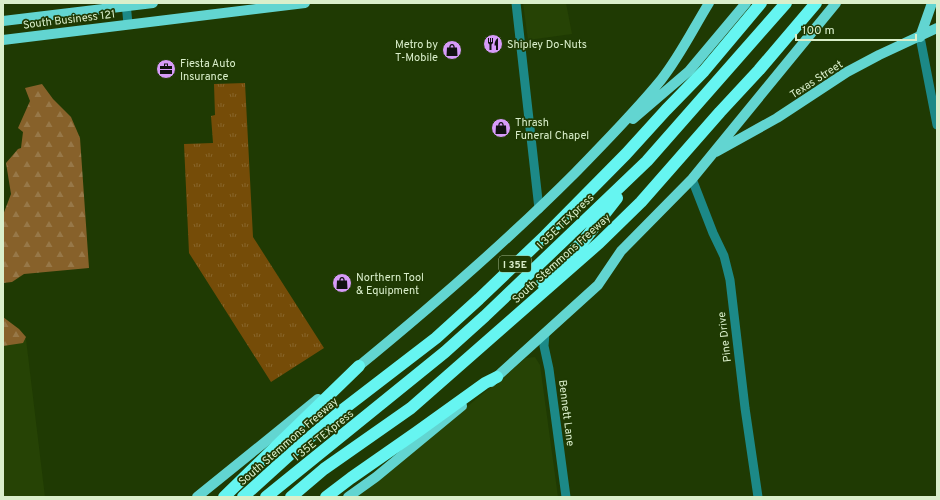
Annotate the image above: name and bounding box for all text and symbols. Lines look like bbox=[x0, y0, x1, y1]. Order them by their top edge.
street label: South Business 121 bbox=[22, 7, 116, 33]
scale bar bbox=[796, 16, 916, 42]
text: 100 m bbox=[802, 23, 835, 39]
restaurant icon: Shipley Do-Nuts bbox=[482, 33, 504, 55]
place label: Metro by T-Mobile bbox=[395, 38, 438, 65]
place label: Shipley Do-Nuts bbox=[507, 38, 587, 52]
shop icon: Metro by T-Mobile bbox=[441, 39, 463, 61]
place label: Fiesta Auto Insurance bbox=[180, 57, 236, 84]
office icon: Fiesta Auto Insurance bbox=[155, 58, 177, 80]
street label: Texas Street bbox=[787, 58, 846, 102]
place label: Thrash Funeral Chapel bbox=[515, 116, 589, 143]
shop icon: Thrash Funeral Chapel bbox=[490, 117, 512, 139]
street label: I 35E TEXpress bbox=[534, 191, 597, 252]
street label: South Stemmons Freeway bbox=[510, 211, 614, 307]
road number: I 35E bbox=[499, 256, 531, 272]
place label: Northern Tool & Equipment bbox=[356, 271, 424, 298]
shop icon: Northern Tool & Equipment bbox=[331, 272, 353, 294]
street label: Pine Drive bbox=[715, 311, 735, 363]
street label: Bennett Lane bbox=[555, 379, 577, 447]
street label: South Stemmons Freeway bbox=[236, 395, 342, 489]
street label: I 35E TEXpress bbox=[291, 407, 357, 464]

